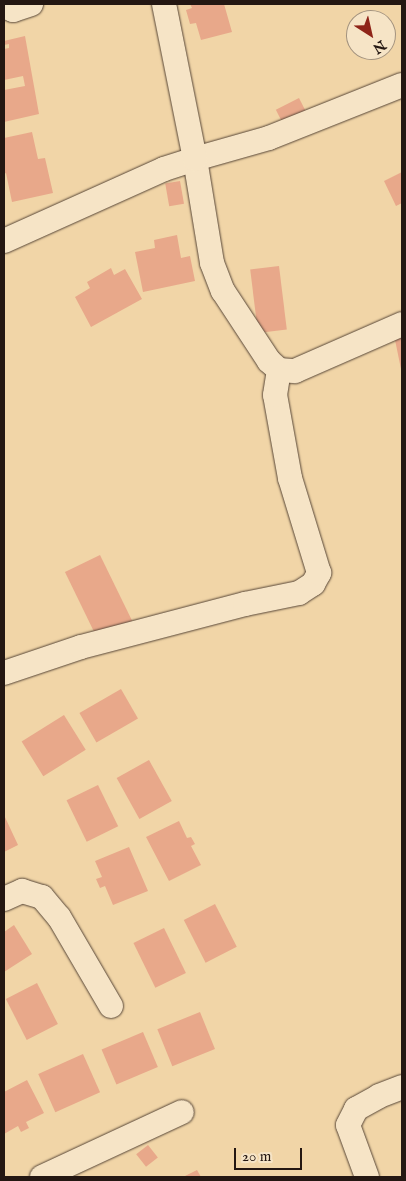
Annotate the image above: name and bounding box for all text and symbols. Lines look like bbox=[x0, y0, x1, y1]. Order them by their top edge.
north arrow bbox=[346, 10, 396, 60]
text: N bbox=[369, 36, 389, 57]
scale bar bbox=[236, 1138, 304, 1170]
text: 20 m bbox=[242, 1147, 271, 1166]

